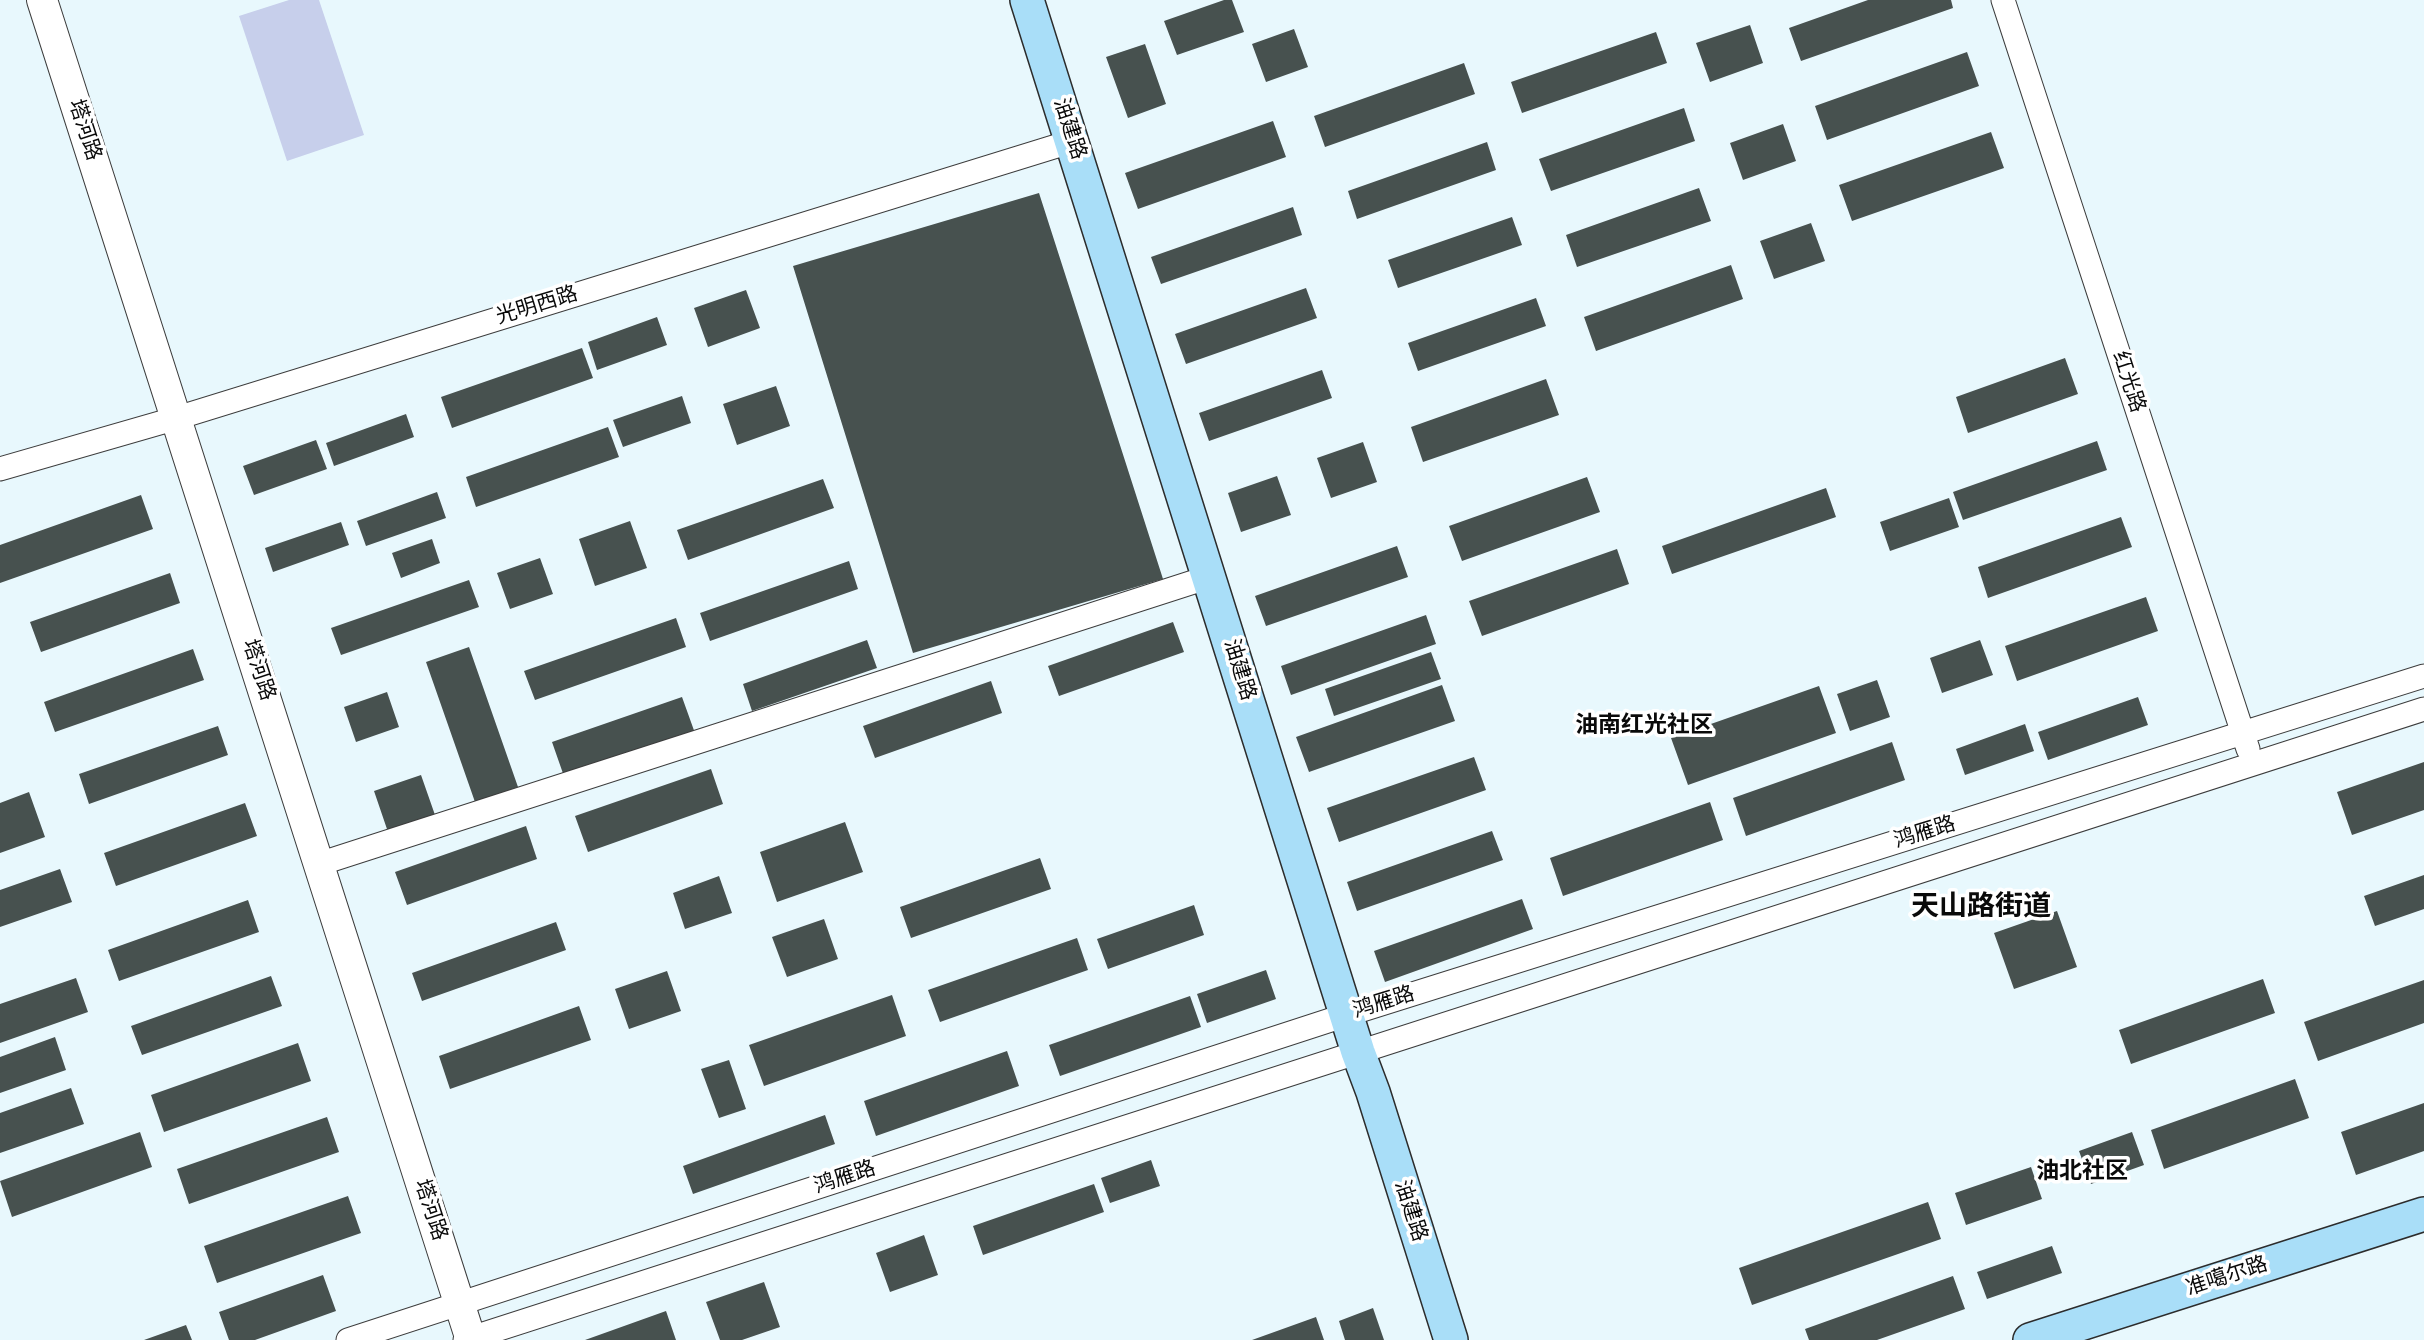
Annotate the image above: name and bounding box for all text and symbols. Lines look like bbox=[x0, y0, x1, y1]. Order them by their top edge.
street label: 油建路 bbox=[1047, 95, 1091, 163]
street label: 塔河路 bbox=[62, 96, 106, 164]
street label: 光明西路 bbox=[493, 282, 581, 330]
street label: 红光路 bbox=[2106, 348, 2150, 416]
street label: 塔河路 bbox=[236, 636, 280, 704]
street label: 油建路 bbox=[1218, 636, 1260, 704]
district label: 油南红光社区 bbox=[1575, 712, 1713, 740]
street label: 鸿雁路 bbox=[1891, 812, 1959, 854]
district label: 天山路街道 bbox=[1911, 891, 2051, 925]
street label: 鸿雁路 bbox=[1350, 982, 1418, 1024]
street label: 鸿雁路 bbox=[811, 1156, 879, 1200]
district label: 油北社区 bbox=[2036, 1158, 2128, 1186]
street label: 塔河路 bbox=[408, 1176, 452, 1244]
street label: 油建路 bbox=[1388, 1177, 1432, 1245]
street label: 准噶尔路 bbox=[2183, 1252, 2271, 1302]

